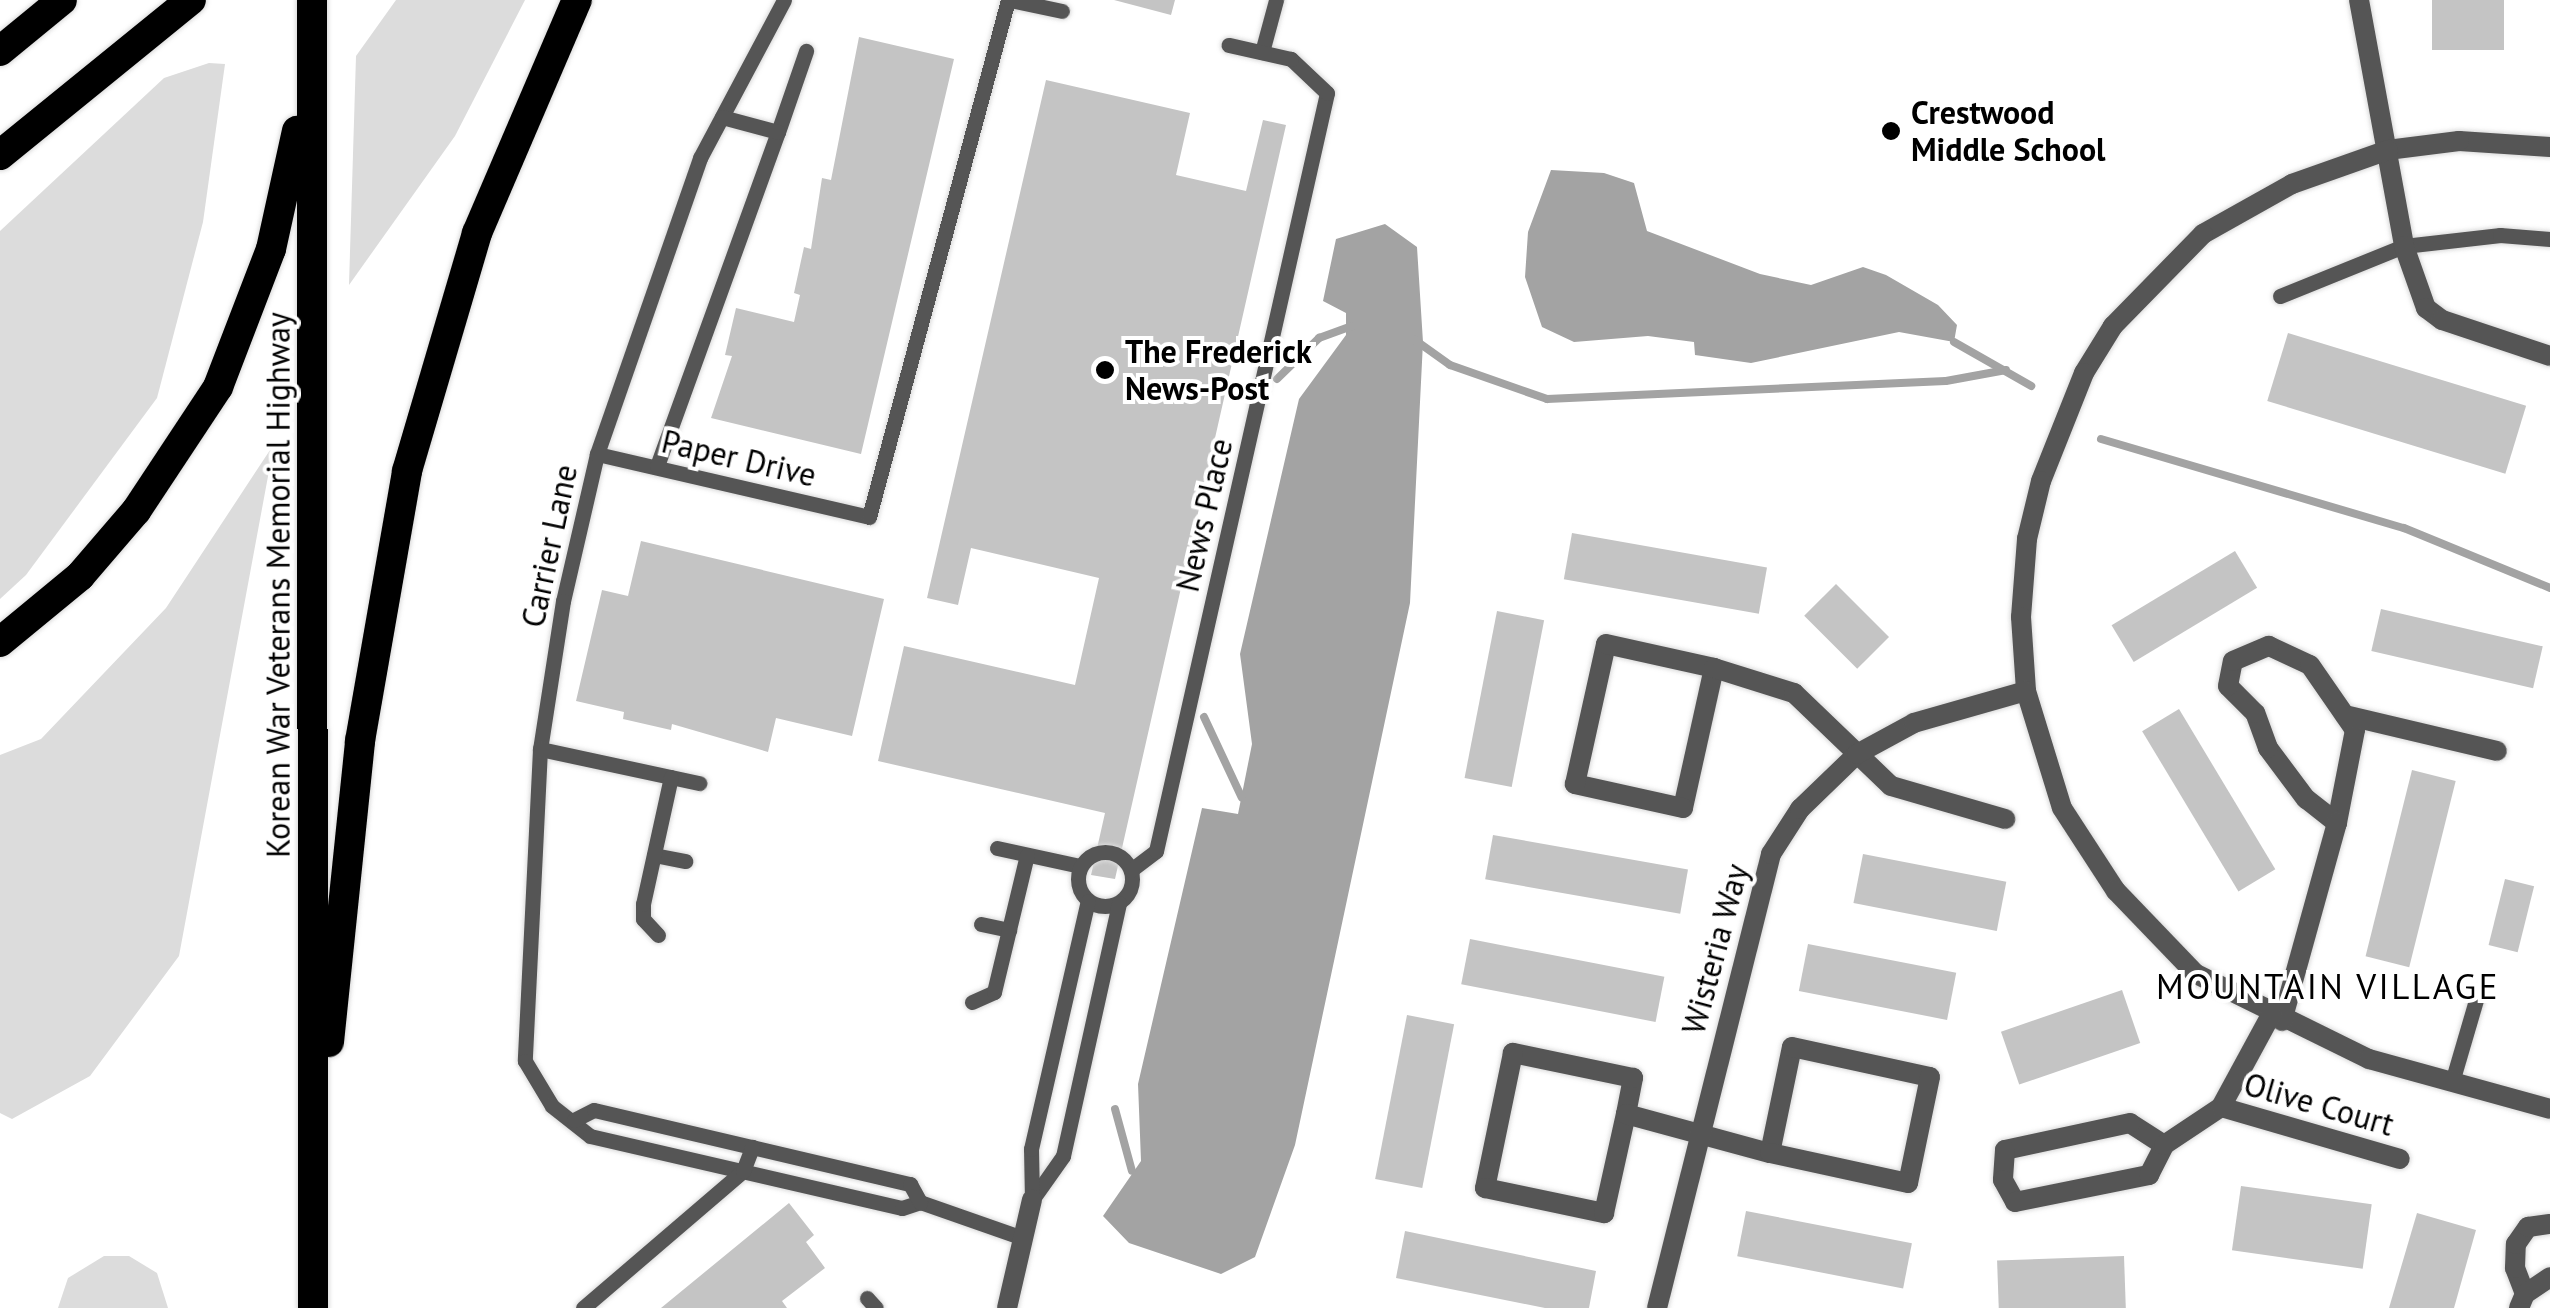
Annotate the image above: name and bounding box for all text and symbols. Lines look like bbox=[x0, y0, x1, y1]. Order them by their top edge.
place label: Crestwood Middle School bbox=[1911, 94, 2105, 169]
marker: Crestwood Middle School bbox=[1880, 120, 1902, 142]
street label: Korean War Veterans Memorial Highway bbox=[259, 311, 297, 859]
place label: The Frederick News-Post bbox=[1125, 333, 1312, 408]
marker: The Frederick News-Post bbox=[1094, 359, 1116, 381]
street label: Paper Drive bbox=[658, 422, 820, 494]
street label: News Place bbox=[1168, 435, 1240, 595]
street label: Carrier Lane bbox=[513, 461, 585, 631]
street label: Wisteria Way bbox=[1674, 859, 1756, 1039]
district label: MOUNTAIN VILLAGE bbox=[2156, 965, 2500, 1007]
street label: Olive Court bbox=[2240, 1064, 2398, 1144]

